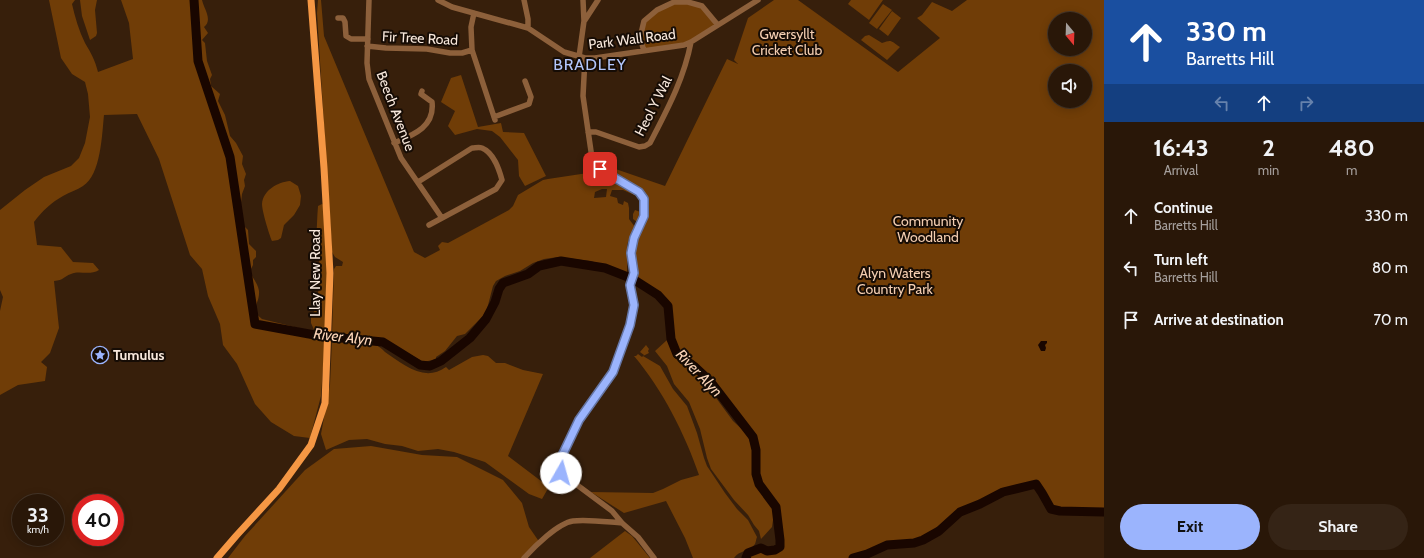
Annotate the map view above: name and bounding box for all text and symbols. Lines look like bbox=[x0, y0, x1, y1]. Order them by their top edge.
north arrow bbox=[1048, 12, 1092, 56]
map controls bbox=[1048, 12, 1092, 108]
text: 330 m bbox=[1186, 14, 1267, 48]
icon: ahead bbox=[1120, 16, 1172, 68]
street label: Park Wall Road bbox=[587, 25, 677, 53]
park label: Gwersyllt Cricket Club bbox=[752, 25, 822, 59]
street label: Fir Tree Road bbox=[382, 27, 458, 49]
text: Barretts Hill bbox=[1186, 48, 1274, 70]
district label: BRADLEY bbox=[553, 55, 627, 74]
button: sound bbox=[1048, 64, 1092, 108]
street label: Beech Avenue bbox=[373, 68, 419, 154]
street label: Heol Y Wal bbox=[630, 72, 676, 139]
icon: left bbox=[1211, 92, 1233, 114]
icon: ahead bbox=[1253, 92, 1275, 114]
icon: right bbox=[1295, 92, 1317, 114]
text: 16:43 bbox=[1153, 133, 1209, 162]
text: 2 bbox=[1262, 133, 1275, 162]
text: 480 bbox=[1328, 133, 1375, 162]
pin bbox=[583, 152, 617, 186]
icon: arrive bbox=[589, 158, 611, 180]
text: Arrival bbox=[1164, 162, 1198, 178]
text: min bbox=[1258, 162, 1279, 178]
text: m bbox=[1346, 162, 1357, 178]
text: Continue bbox=[1154, 199, 1213, 217]
icon: ahead bbox=[1120, 205, 1142, 227]
text: 330 m bbox=[1365, 207, 1408, 225]
park label: Community Woodland bbox=[893, 212, 963, 246]
text: Barretts Hill bbox=[1154, 217, 1218, 233]
street label: Llay New Road bbox=[306, 229, 324, 317]
text: Turn left bbox=[1154, 251, 1208, 269]
icon: left bbox=[1120, 257, 1142, 279]
text: 80 m bbox=[1372, 259, 1408, 277]
park label: Alyn Waters Country Park bbox=[857, 264, 934, 298]
text: Barretts Hill bbox=[1154, 269, 1218, 285]
icon: arrive bbox=[1120, 309, 1142, 331]
text: Arrive at destination bbox=[1154, 311, 1284, 329]
text: 70 m bbox=[1374, 311, 1408, 329]
water label: River Alyn bbox=[313, 324, 373, 350]
place icon: Tumulus bbox=[90, 345, 110, 365]
place label: Tumulus bbox=[113, 346, 165, 364]
water label: River Alyn bbox=[672, 346, 726, 400]
position arrow bbox=[540, 452, 582, 494]
speed limit sign: 40 bbox=[72, 494, 124, 546]
text: 33 bbox=[27, 503, 49, 527]
button: Exit bbox=[1120, 504, 1260, 550]
button: Share bbox=[1268, 504, 1408, 550]
text: km/h bbox=[27, 523, 49, 536]

